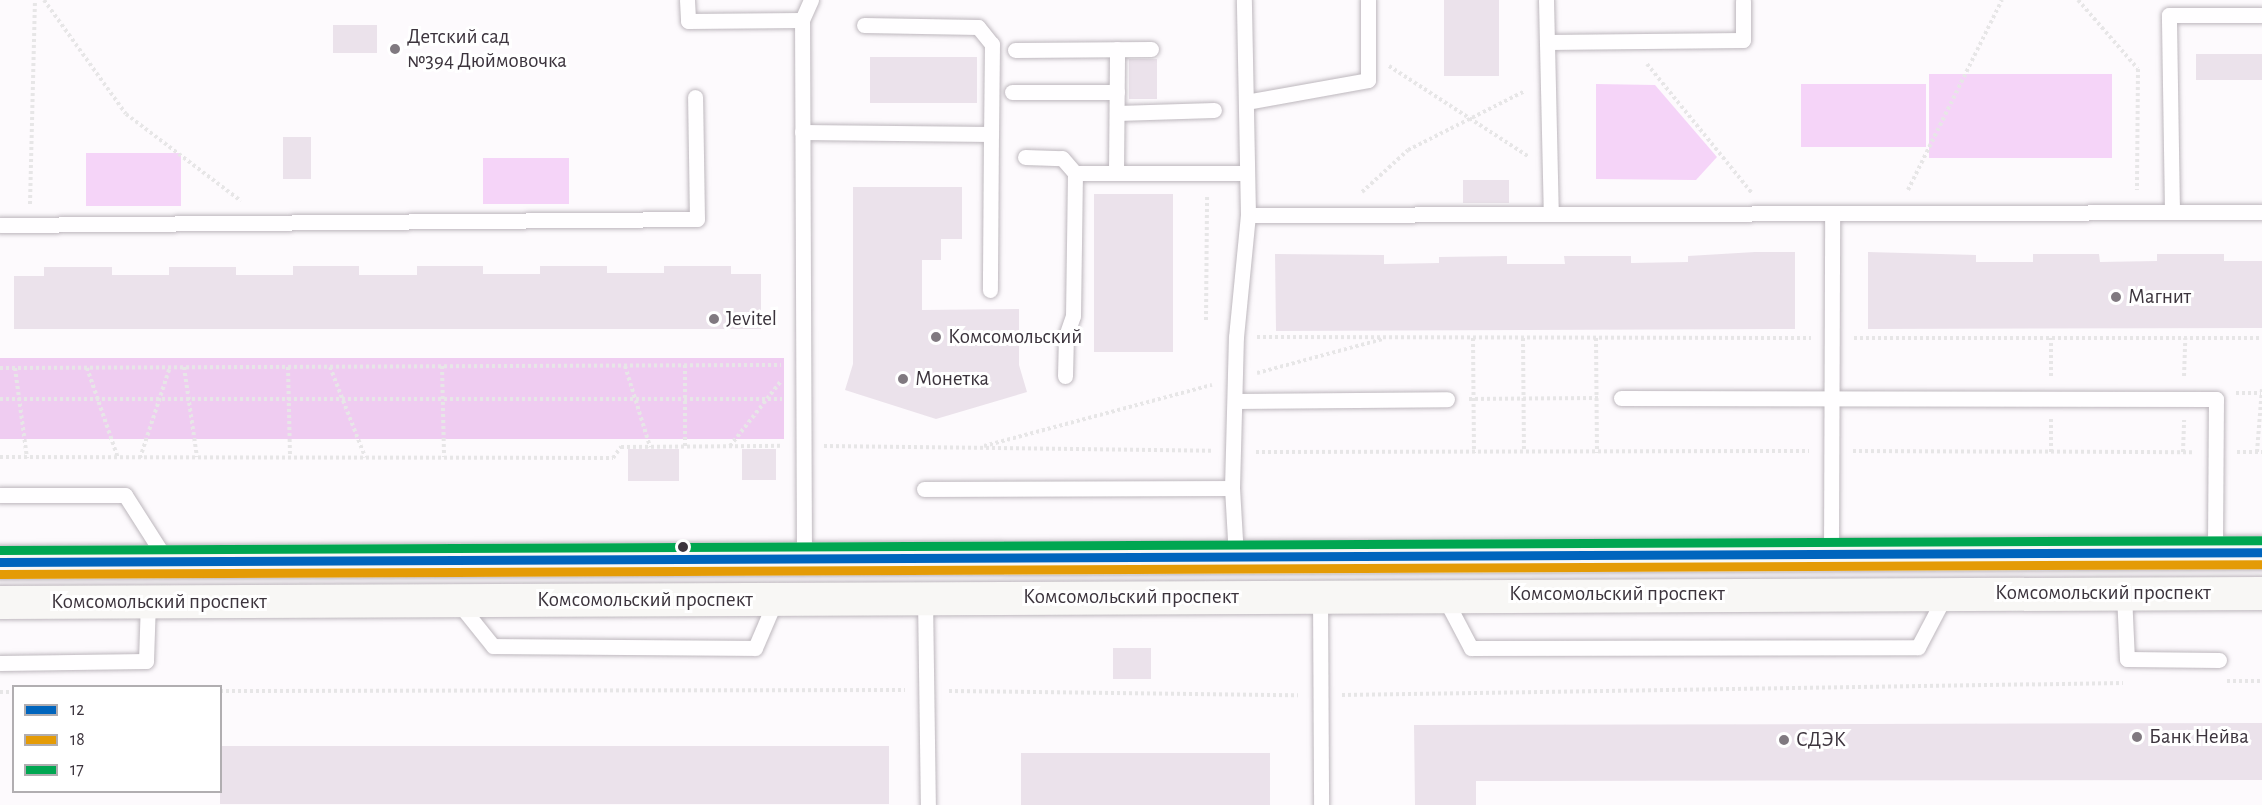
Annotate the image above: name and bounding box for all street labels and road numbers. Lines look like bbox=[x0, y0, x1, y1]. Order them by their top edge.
street label: Комсомольский проспект bbox=[1995, 580, 2211, 606]
street label: Комсомольский проспект bbox=[1509, 581, 1725, 607]
street label: Комсомольский проспект bbox=[1023, 584, 1239, 610]
street label: Комсомольский проспект bbox=[537, 587, 753, 613]
street label: Комсомольский проспект bbox=[51, 589, 267, 615]

